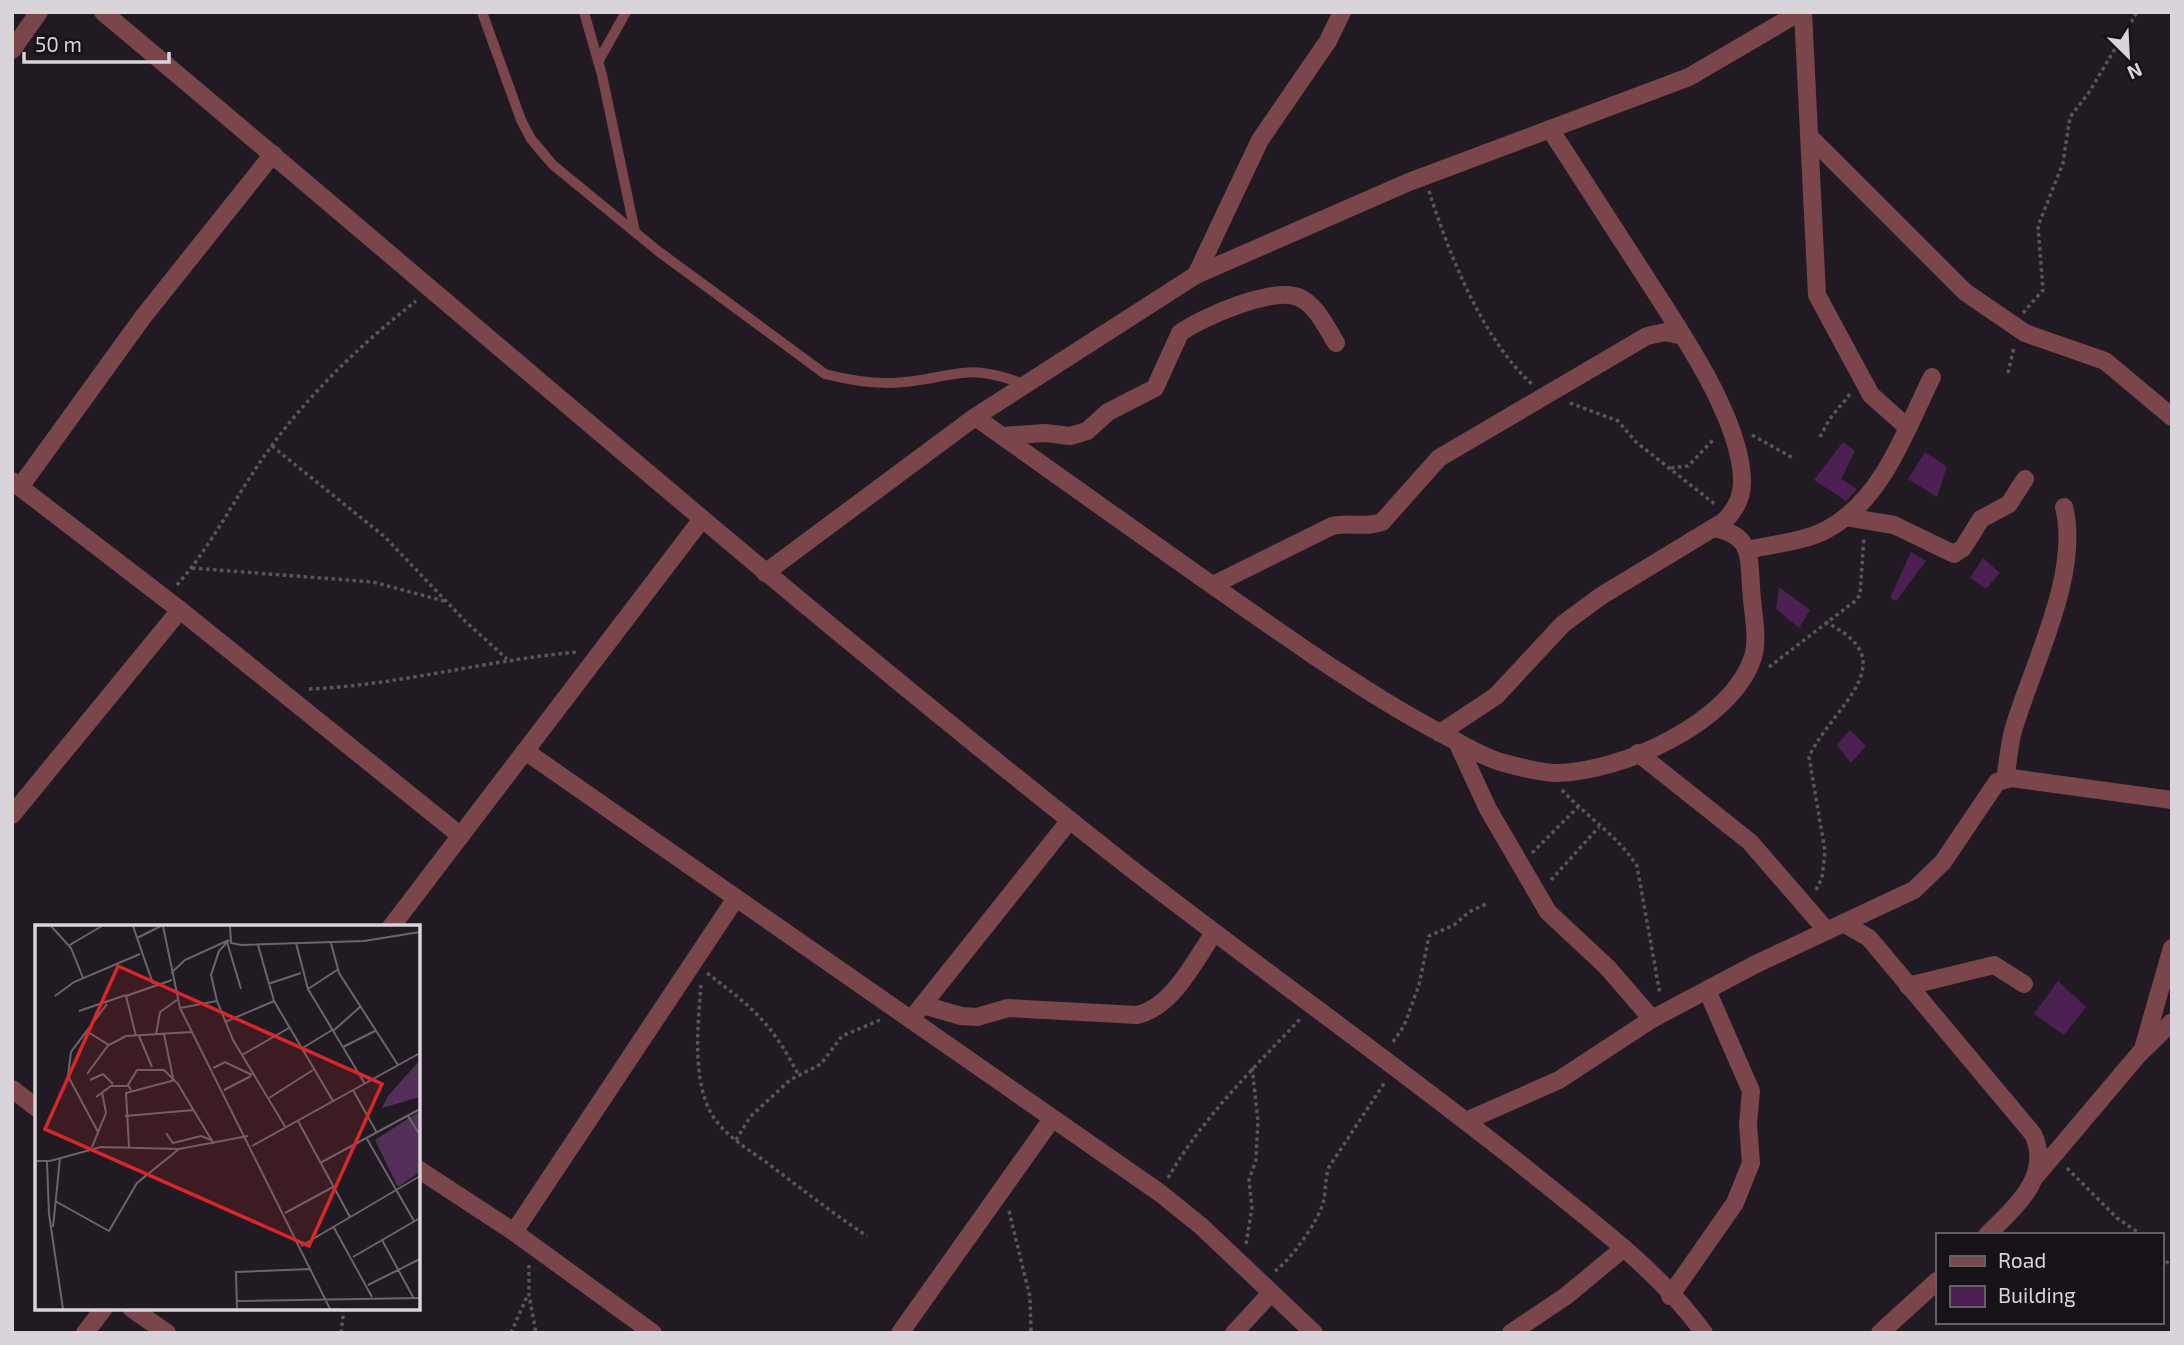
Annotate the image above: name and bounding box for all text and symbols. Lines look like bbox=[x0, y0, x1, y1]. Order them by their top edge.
scale bar bbox=[24, 21, 170, 65]
north arrow bbox=[2093, 21, 2163, 91]
text: 50 m bbox=[35, 31, 82, 56]
text: N bbox=[2124, 59, 2146, 85]
inset map bbox=[35, 925, 420, 1310]
legend bbox=[1936, 1233, 2163, 1324]
text: Road bbox=[1998, 1247, 2046, 1272]
text: Building bbox=[1998, 1282, 2076, 1307]

